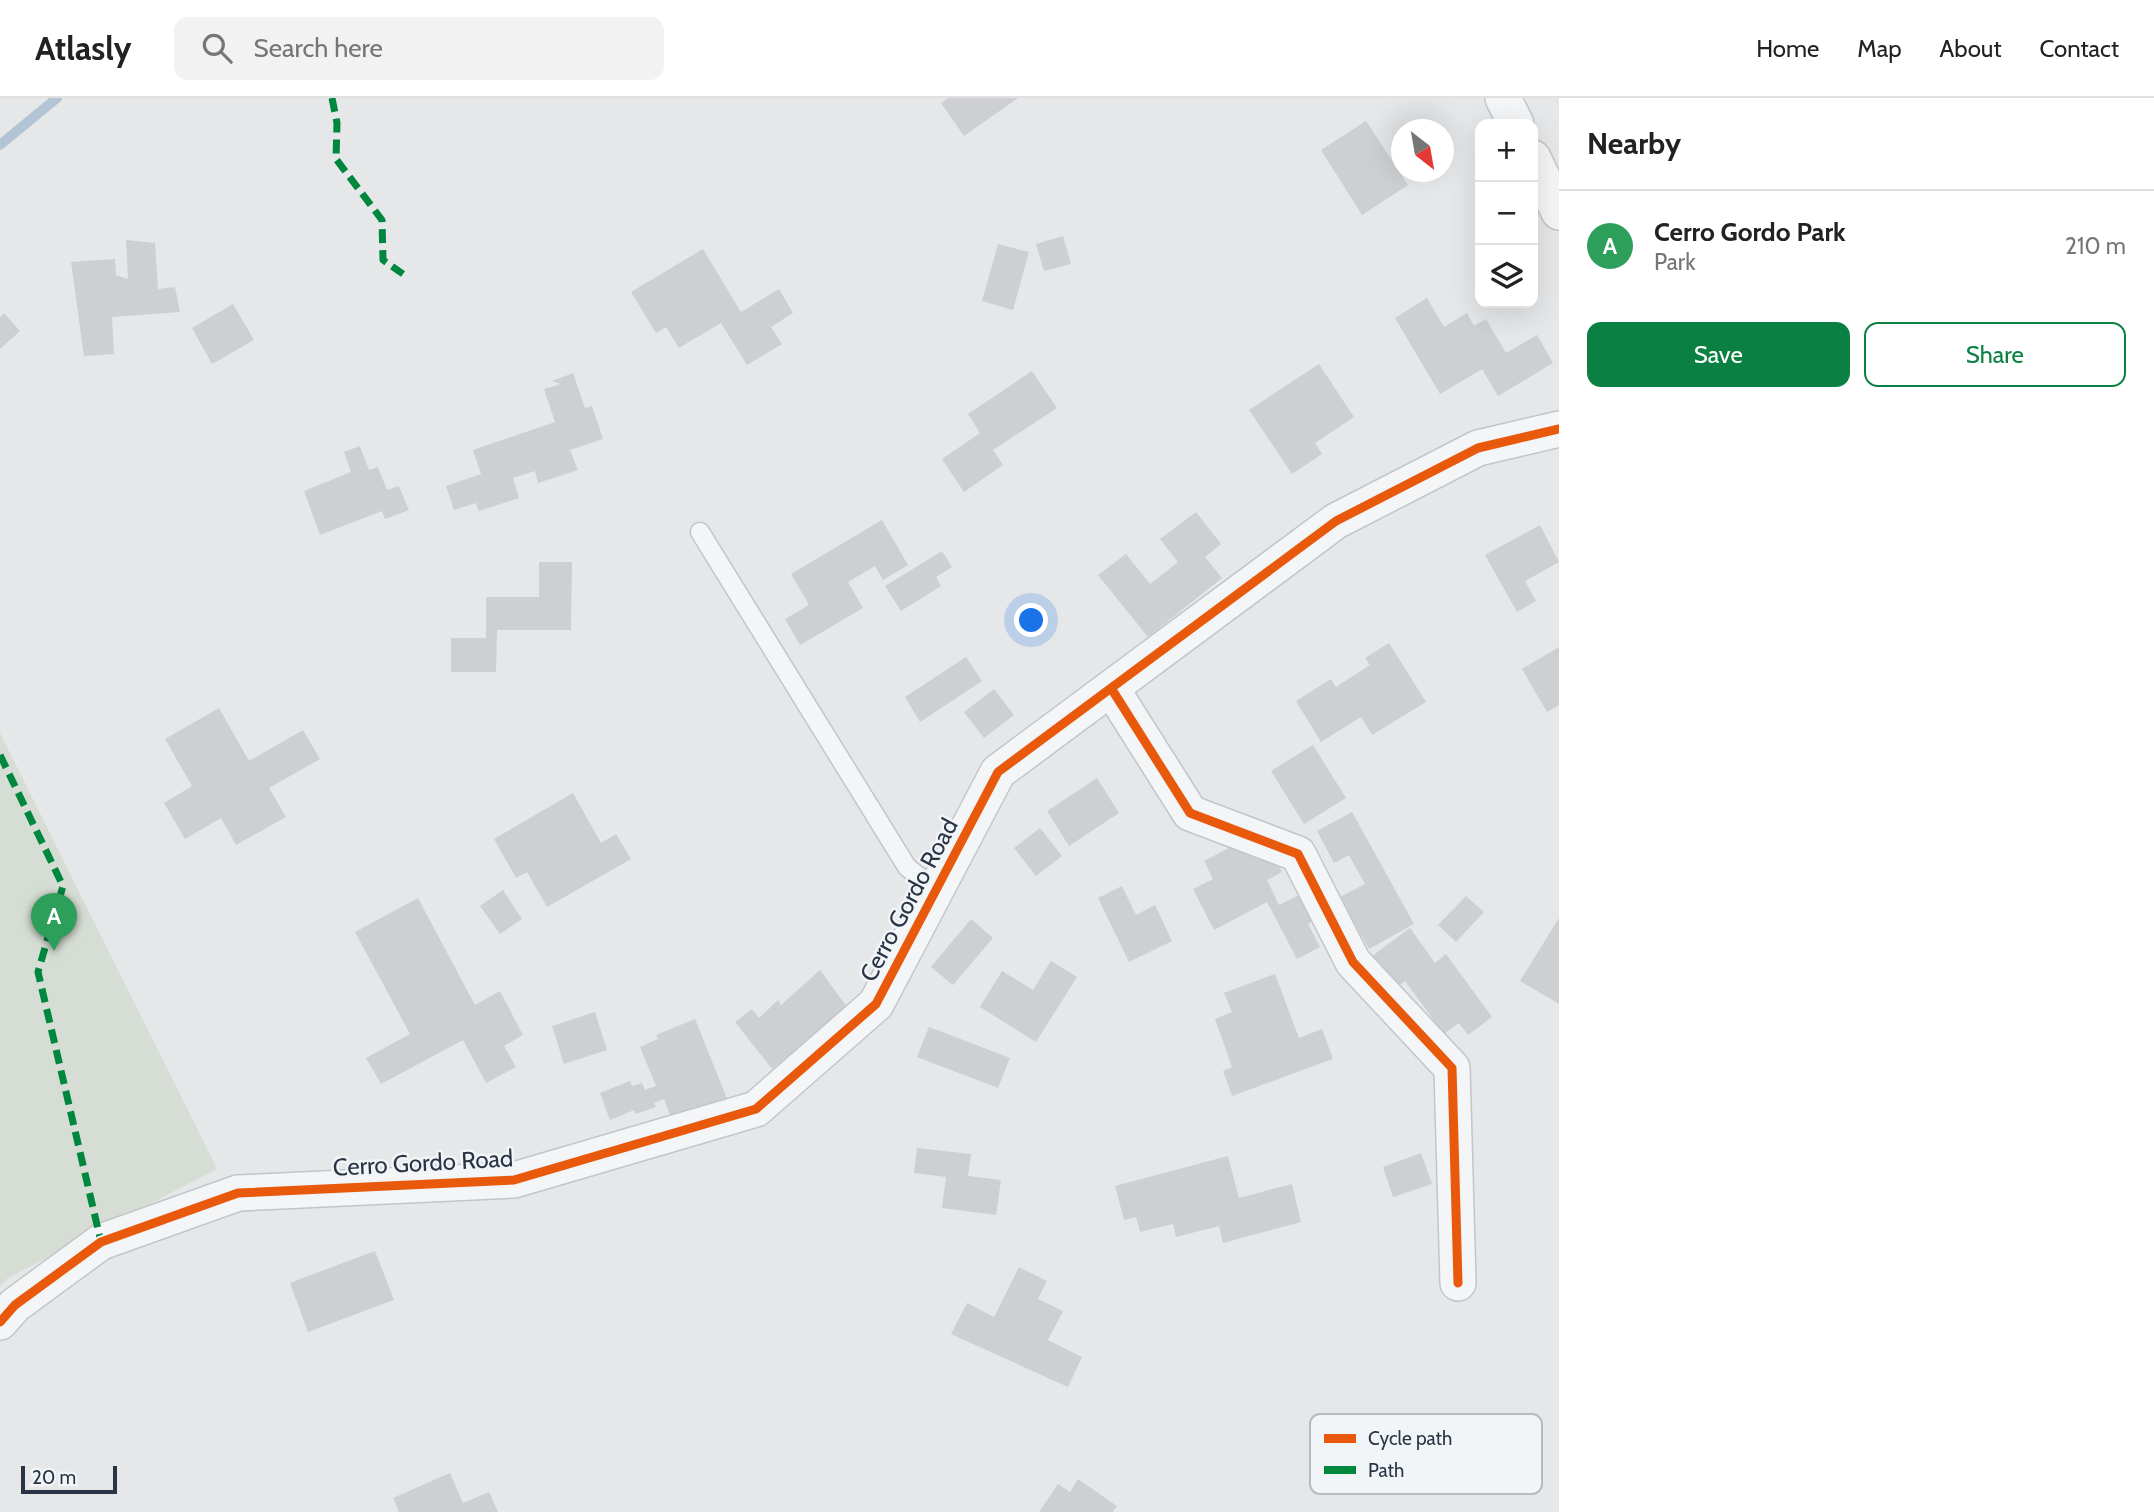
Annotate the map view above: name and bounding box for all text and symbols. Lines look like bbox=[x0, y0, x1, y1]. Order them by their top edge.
search box bbox=[174, 17, 664, 80]
text: Atlasly bbox=[35, 28, 132, 68]
icon: search bbox=[198, 29, 236, 67]
text: Search here bbox=[254, 32, 383, 64]
text: Home bbox=[1756, 34, 1819, 63]
text: Map bbox=[1857, 34, 1902, 63]
text: About bbox=[1940, 34, 2002, 63]
text: Contact bbox=[2040, 34, 2119, 63]
north arrow bbox=[1391, 119, 1454, 182]
map controls bbox=[1475, 119, 1538, 308]
button: + bbox=[1475, 119, 1538, 182]
text: Nearby bbox=[1587, 125, 1681, 162]
button: − bbox=[1475, 182, 1538, 245]
text: Cerro Gordo Park bbox=[1654, 216, 1846, 248]
text: A bbox=[1603, 232, 1617, 260]
text: 210 m bbox=[2065, 232, 2126, 260]
button: layers bbox=[1475, 245, 1538, 308]
text: Park bbox=[1654, 248, 1695, 276]
button: Save bbox=[1587, 322, 1850, 387]
button: Share bbox=[1864, 322, 2126, 387]
your location bbox=[1014, 603, 1048, 637]
street label: Cerro Gordo Road bbox=[853, 813, 964, 986]
pin: A bbox=[31, 893, 77, 951]
street label: Cerro Gordo Road bbox=[332, 1143, 514, 1182]
legend bbox=[1310, 1414, 1542, 1494]
text: Cycle path bbox=[1368, 1427, 1452, 1450]
text: Path bbox=[1368, 1459, 1404, 1482]
scale bar bbox=[21, 1463, 117, 1495]
text: 20 m bbox=[32, 1466, 76, 1489]

